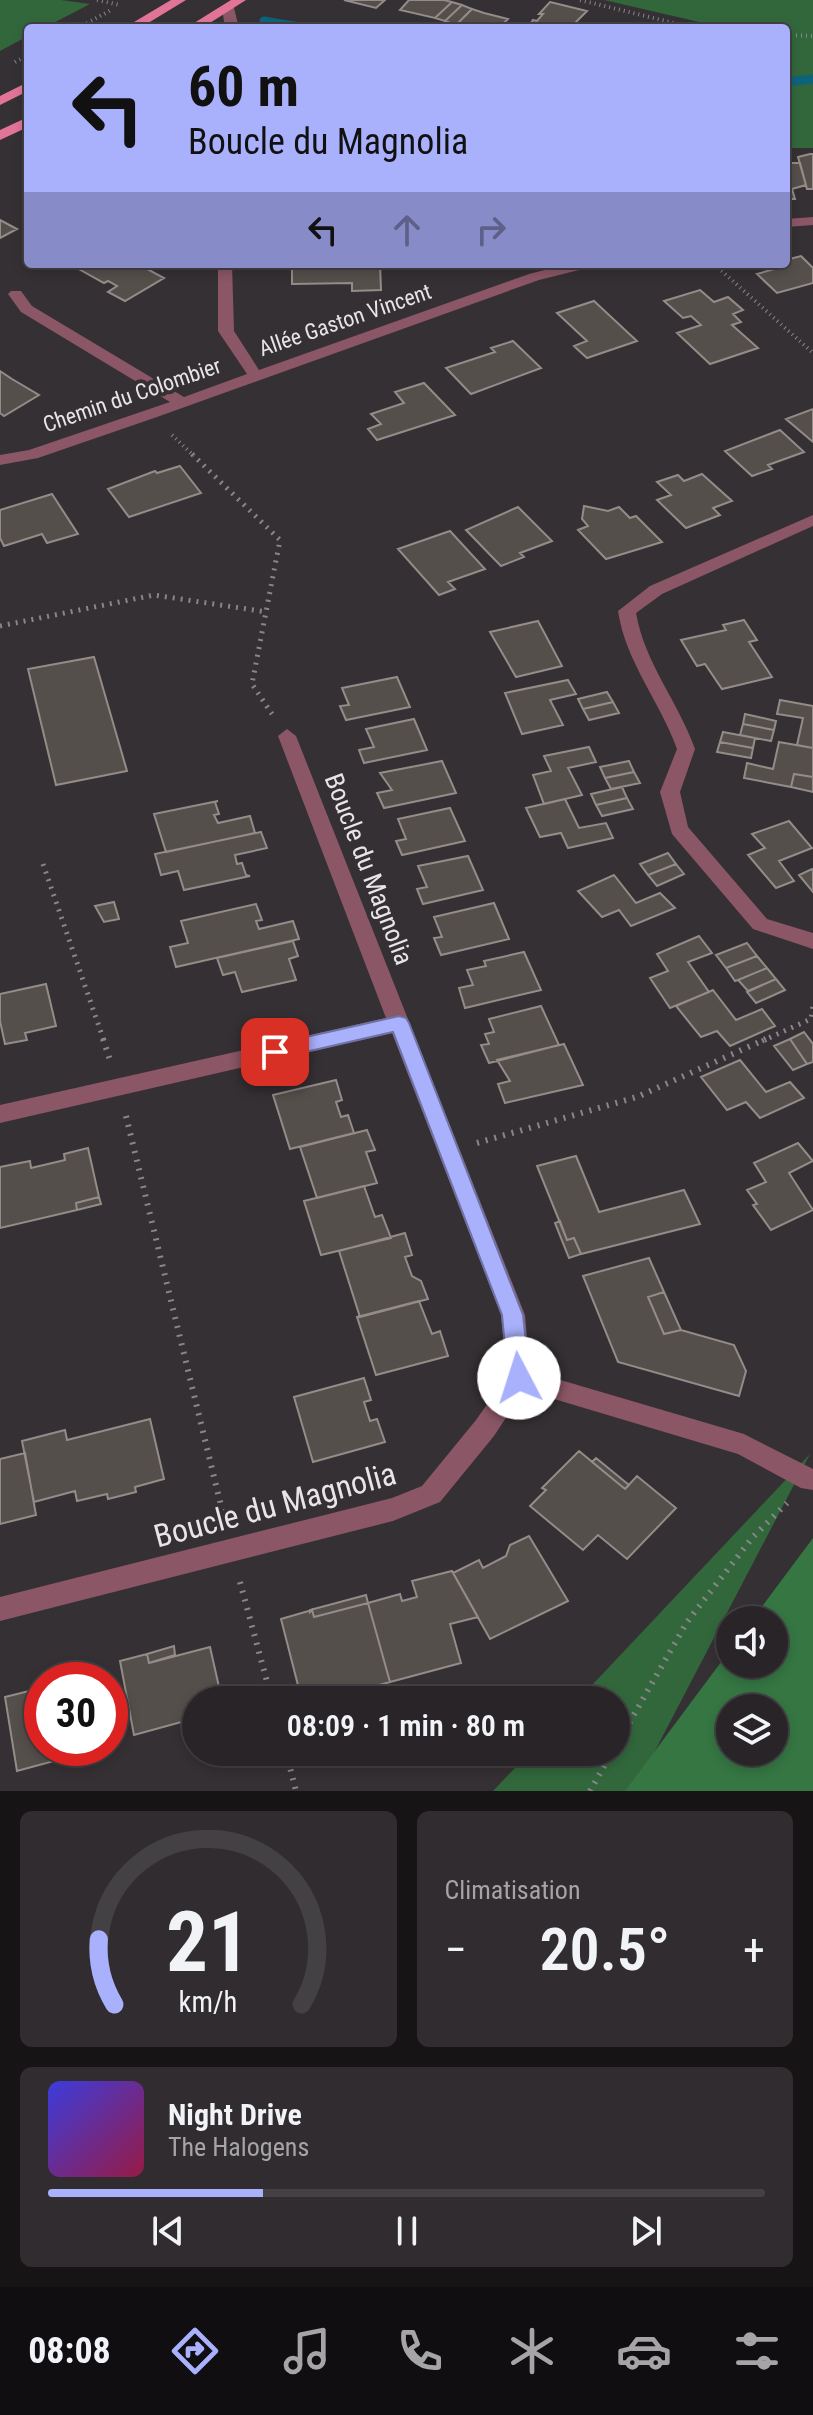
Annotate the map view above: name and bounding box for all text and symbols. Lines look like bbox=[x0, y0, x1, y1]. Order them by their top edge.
text: 60 m bbox=[188, 54, 299, 120]
icon: left bbox=[56, 56, 160, 160]
text: Boucle du Magnolia bbox=[188, 121, 468, 163]
icon: left bbox=[301, 208, 345, 252]
icon: ahead bbox=[385, 208, 429, 252]
icon: right bbox=[469, 208, 513, 252]
street label: Allée Gaston Vincent bbox=[255, 279, 435, 361]
street label: Chemin du Colombier bbox=[40, 353, 224, 437]
street label: Boucle du Magnolia bbox=[319, 769, 419, 969]
pin bbox=[241, 1018, 309, 1086]
icon: arrive bbox=[253, 1030, 297, 1074]
position arrow bbox=[477, 1336, 561, 1420]
street label: Boucle du Magnolia bbox=[150, 1454, 400, 1556]
map controls bbox=[716, 1606, 788, 1766]
button: sound bbox=[716, 1606, 788, 1678]
speed limit sign: 30 bbox=[24, 1662, 128, 1766]
button: layers bbox=[716, 1694, 788, 1766]
text: 08:09 · 1 min · 80 m bbox=[287, 1708, 525, 1743]
text: Climatisation bbox=[445, 1875, 580, 1905]
text: 21 bbox=[166, 1894, 250, 1991]
text: 20.5° bbox=[539, 1914, 670, 1985]
text: − bbox=[445, 1924, 467, 1976]
text: + bbox=[743, 1924, 765, 1976]
text: km/h bbox=[179, 1985, 238, 2019]
text: Night Drive bbox=[168, 2097, 302, 2132]
text: The Halogens bbox=[168, 2132, 309, 2162]
icon: previous bbox=[146, 2209, 190, 2253]
icon: pause bbox=[385, 2209, 429, 2253]
icon: next bbox=[624, 2209, 668, 2253]
icon: directions bbox=[167, 2323, 223, 2379]
icon: music bbox=[279, 2323, 335, 2379]
icon: phone bbox=[392, 2323, 448, 2379]
icon: climate bbox=[504, 2323, 560, 2379]
icon: car bbox=[616, 2323, 672, 2379]
icon: filters bbox=[729, 2323, 785, 2379]
text: 08:08 bbox=[28, 2330, 111, 2372]

